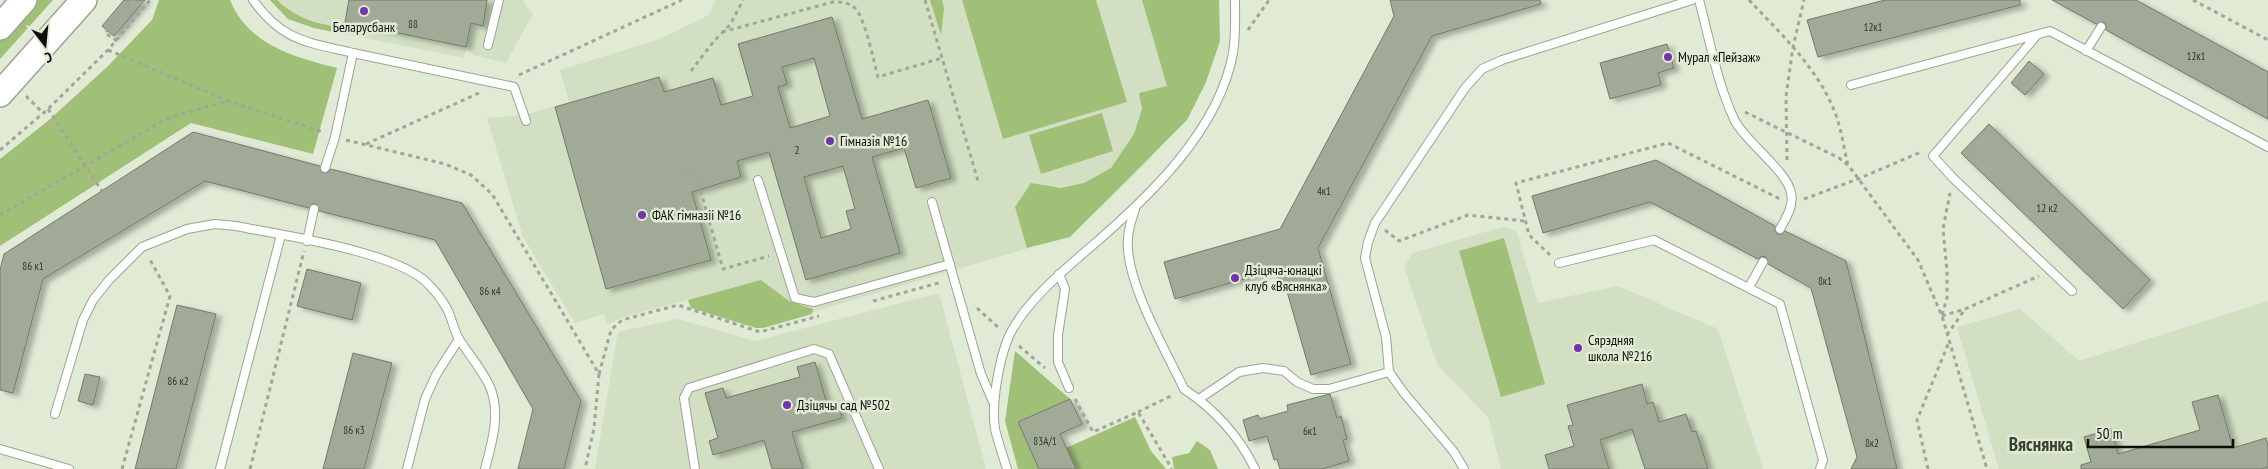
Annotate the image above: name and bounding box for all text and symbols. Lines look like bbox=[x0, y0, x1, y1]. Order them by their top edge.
marker: Беларусбанк bbox=[358, 5, 370, 17]
house number: 88 bbox=[408, 17, 418, 31]
place label: Беларусбанк bbox=[333, 18, 396, 36]
north arrow bbox=[20, 20, 70, 70]
house number: 12к1 bbox=[1863, 20, 1883, 34]
text: С bbox=[42, 48, 54, 67]
place label: Мурал «Пейзаж» bbox=[1678, 48, 1761, 66]
house number: 12к1 bbox=[2186, 49, 2206, 63]
marker: Мурал «Пейзаж» bbox=[1662, 51, 1674, 63]
place label: Гімназія №16 bbox=[840, 132, 907, 150]
marker: Гімназія №16 bbox=[824, 135, 836, 147]
house number: 2 bbox=[795, 143, 800, 157]
house number: 4к1 bbox=[1317, 184, 1331, 198]
house number: 12 к2 bbox=[2036, 201, 2058, 215]
place label: ФАК гімназіі №16 bbox=[652, 206, 741, 224]
marker: ФАК гімназіі №16 bbox=[636, 209, 648, 221]
house number: 86 к1 bbox=[22, 259, 44, 273]
place label: Дзіцяча-юнацкі клуб «Вяснянка» bbox=[1245, 261, 1327, 295]
marker: Дзіцяча-юнацкі клуб «Вяснянка» bbox=[1229, 272, 1241, 284]
house number: 8к1 bbox=[1818, 274, 1832, 288]
house number: 86 к4 bbox=[479, 284, 501, 298]
place label: Сярэдняя школа №216 bbox=[1588, 331, 1652, 365]
marker: Сярэдняя школа №216 bbox=[1572, 342, 1584, 354]
house number: 86 к2 bbox=[167, 374, 189, 388]
place label: Дзіцячы сад №502 bbox=[797, 396, 890, 414]
marker: Дзіцячы сад №502 bbox=[781, 399, 793, 411]
scale bar bbox=[2088, 416, 2233, 448]
house number: 86 к3 bbox=[343, 423, 365, 437]
house number: 6к1 bbox=[1303, 424, 1317, 438]
text: 50 m bbox=[2096, 424, 2122, 443]
district label: Вяснянка bbox=[2009, 432, 2073, 456]
house number: 83А/1 bbox=[1033, 434, 1057, 448]
house number: 8к2 bbox=[1865, 436, 1879, 450]

